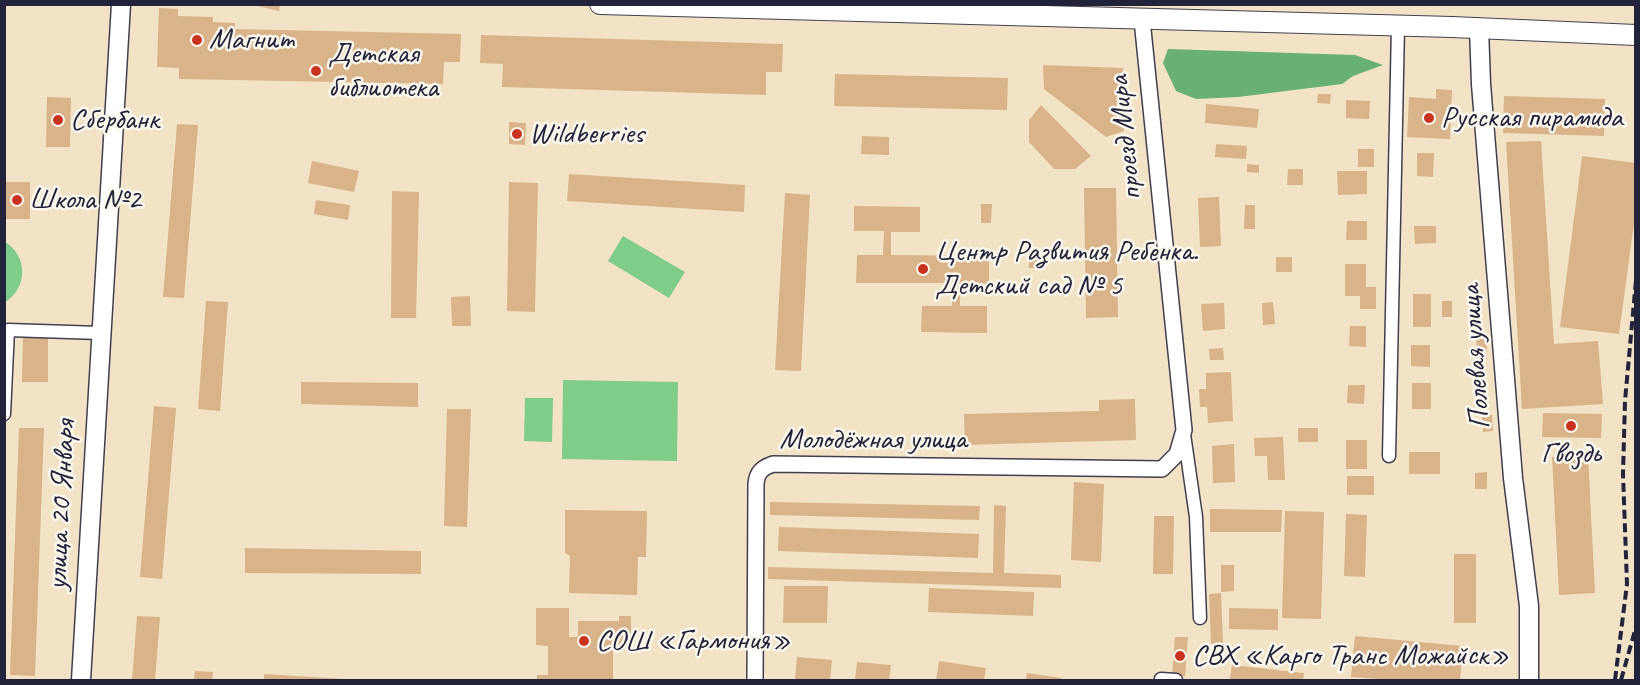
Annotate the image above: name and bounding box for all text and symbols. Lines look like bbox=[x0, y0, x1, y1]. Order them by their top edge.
place label: Магнит bbox=[209, 22, 294, 58]
marker: Магнит bbox=[190, 33, 204, 47]
place label: Детская библиотека bbox=[328, 36, 438, 106]
marker: Детская библиотека bbox=[309, 64, 323, 78]
street label: проезд Мира bbox=[1102, 74, 1150, 202]
place label: Русская пирамида bbox=[1441, 100, 1623, 136]
place label: Сбербанк bbox=[70, 102, 159, 138]
marker: Русская пирамида bbox=[1422, 111, 1436, 125]
marker: Сбербанк bbox=[51, 113, 65, 127]
place label: Wildberries bbox=[529, 116, 644, 152]
marker: Wildberries bbox=[510, 127, 524, 141]
place label: Школа №2 bbox=[29, 182, 141, 218]
marker: Школа №2 bbox=[10, 193, 24, 207]
place label: Центр Развития Ребенка. Детский сад № 5 bbox=[935, 234, 1198, 304]
marker: Центр Развития Ребенка. Детский сад № 5 bbox=[916, 262, 930, 276]
street label: Полевая улица bbox=[1453, 283, 1499, 431]
street label: улица 20 Января bbox=[40, 419, 84, 591]
marker: Гвоздь bbox=[1564, 419, 1578, 433]
street label: Молодёжная улица bbox=[779, 422, 967, 458]
place label: Гвоздь bbox=[1541, 436, 1601, 472]
place label: СОШ «Гармония» bbox=[596, 623, 791, 659]
marker: СОШ «Гармония» bbox=[577, 634, 591, 648]
place label: СВХ «Карго Транс Можайск» bbox=[1192, 638, 1509, 674]
marker: СВХ «Карго Транс Можайск» bbox=[1173, 649, 1187, 663]

